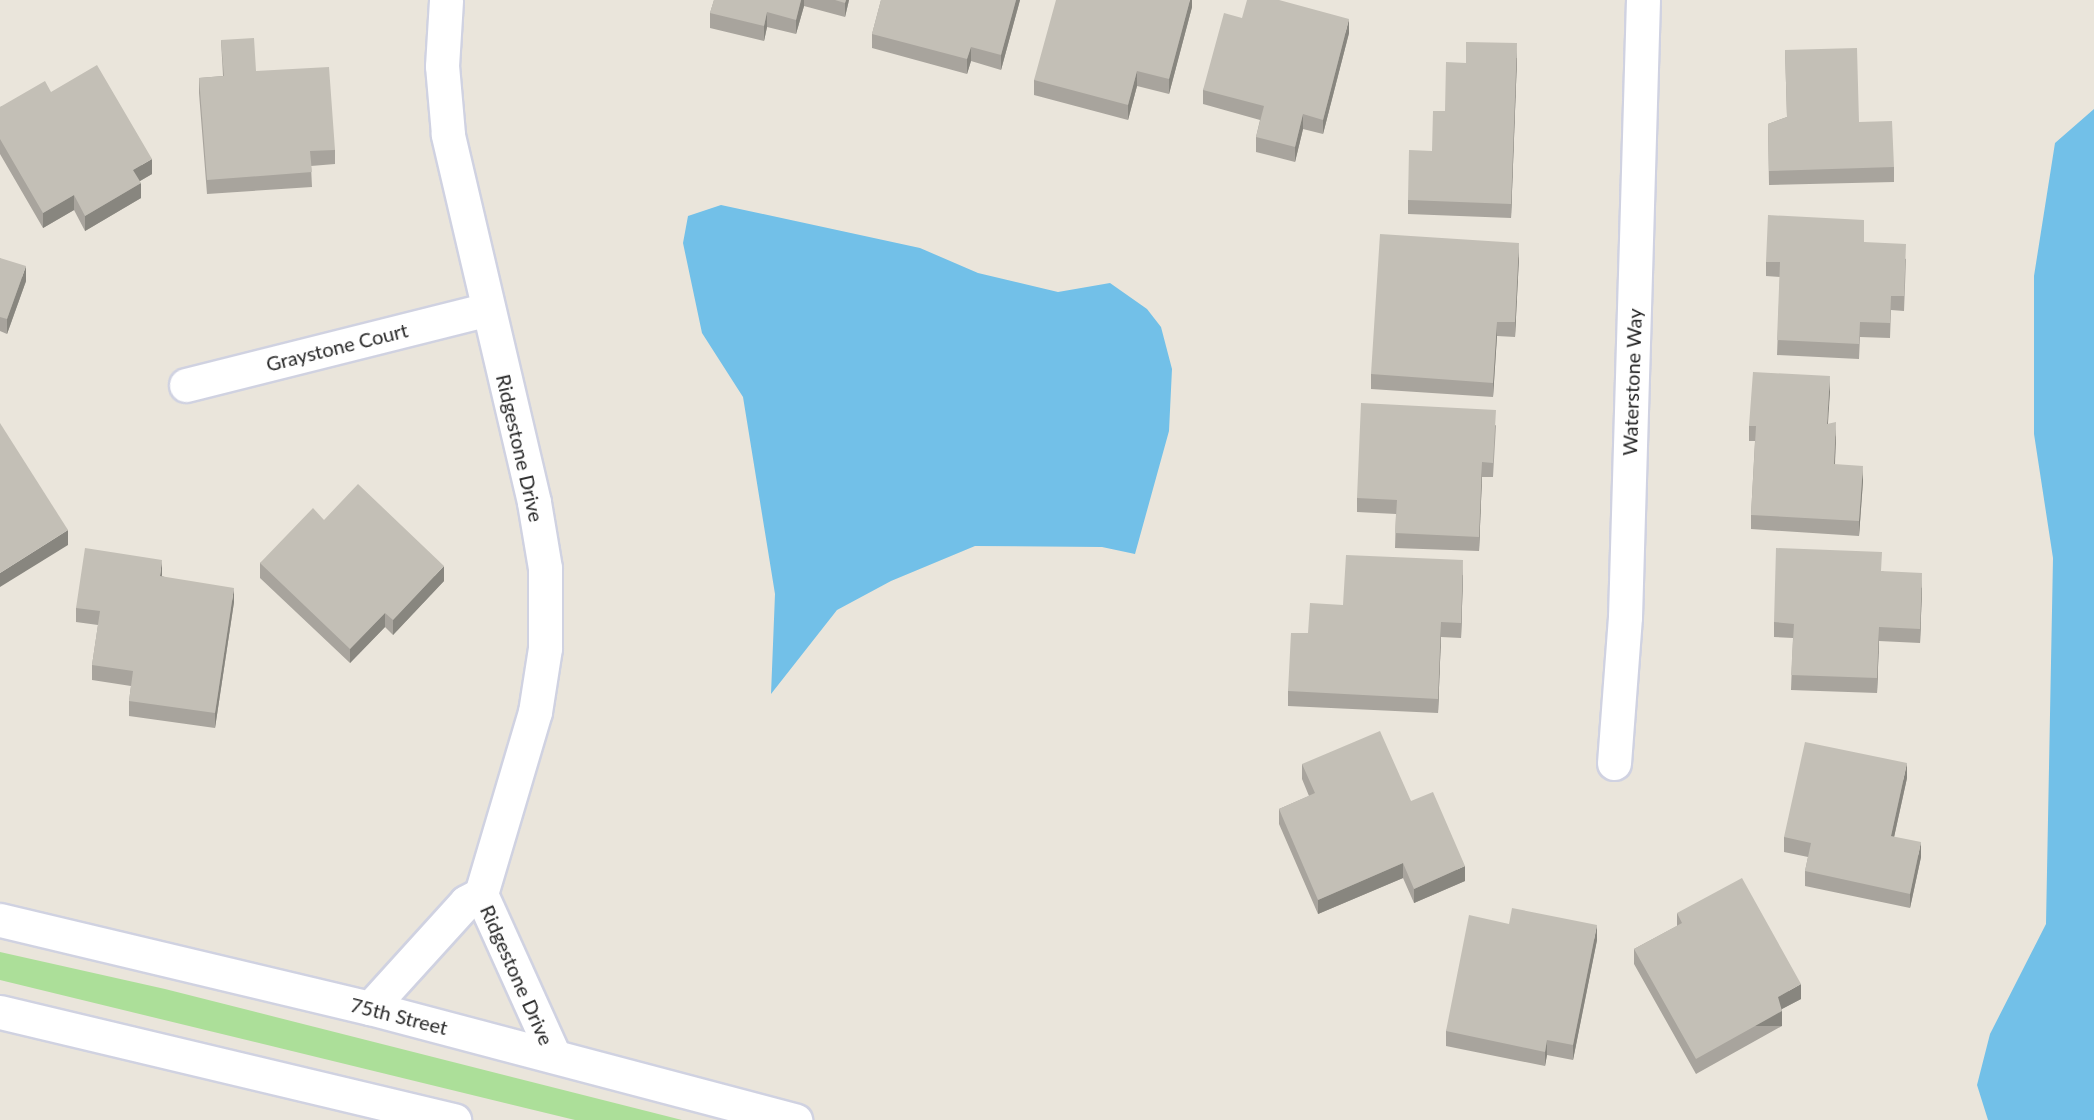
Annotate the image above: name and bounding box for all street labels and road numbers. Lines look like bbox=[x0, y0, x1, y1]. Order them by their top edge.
street label: Waterstone Way bbox=[1617, 308, 1647, 456]
street label: Graystone Court bbox=[264, 318, 410, 376]
street label: Ridgestone Drive bbox=[491, 372, 549, 524]
street label: Ridgestone Drive bbox=[475, 901, 559, 1049]
street label: 75th Street bbox=[348, 992, 450, 1040]

